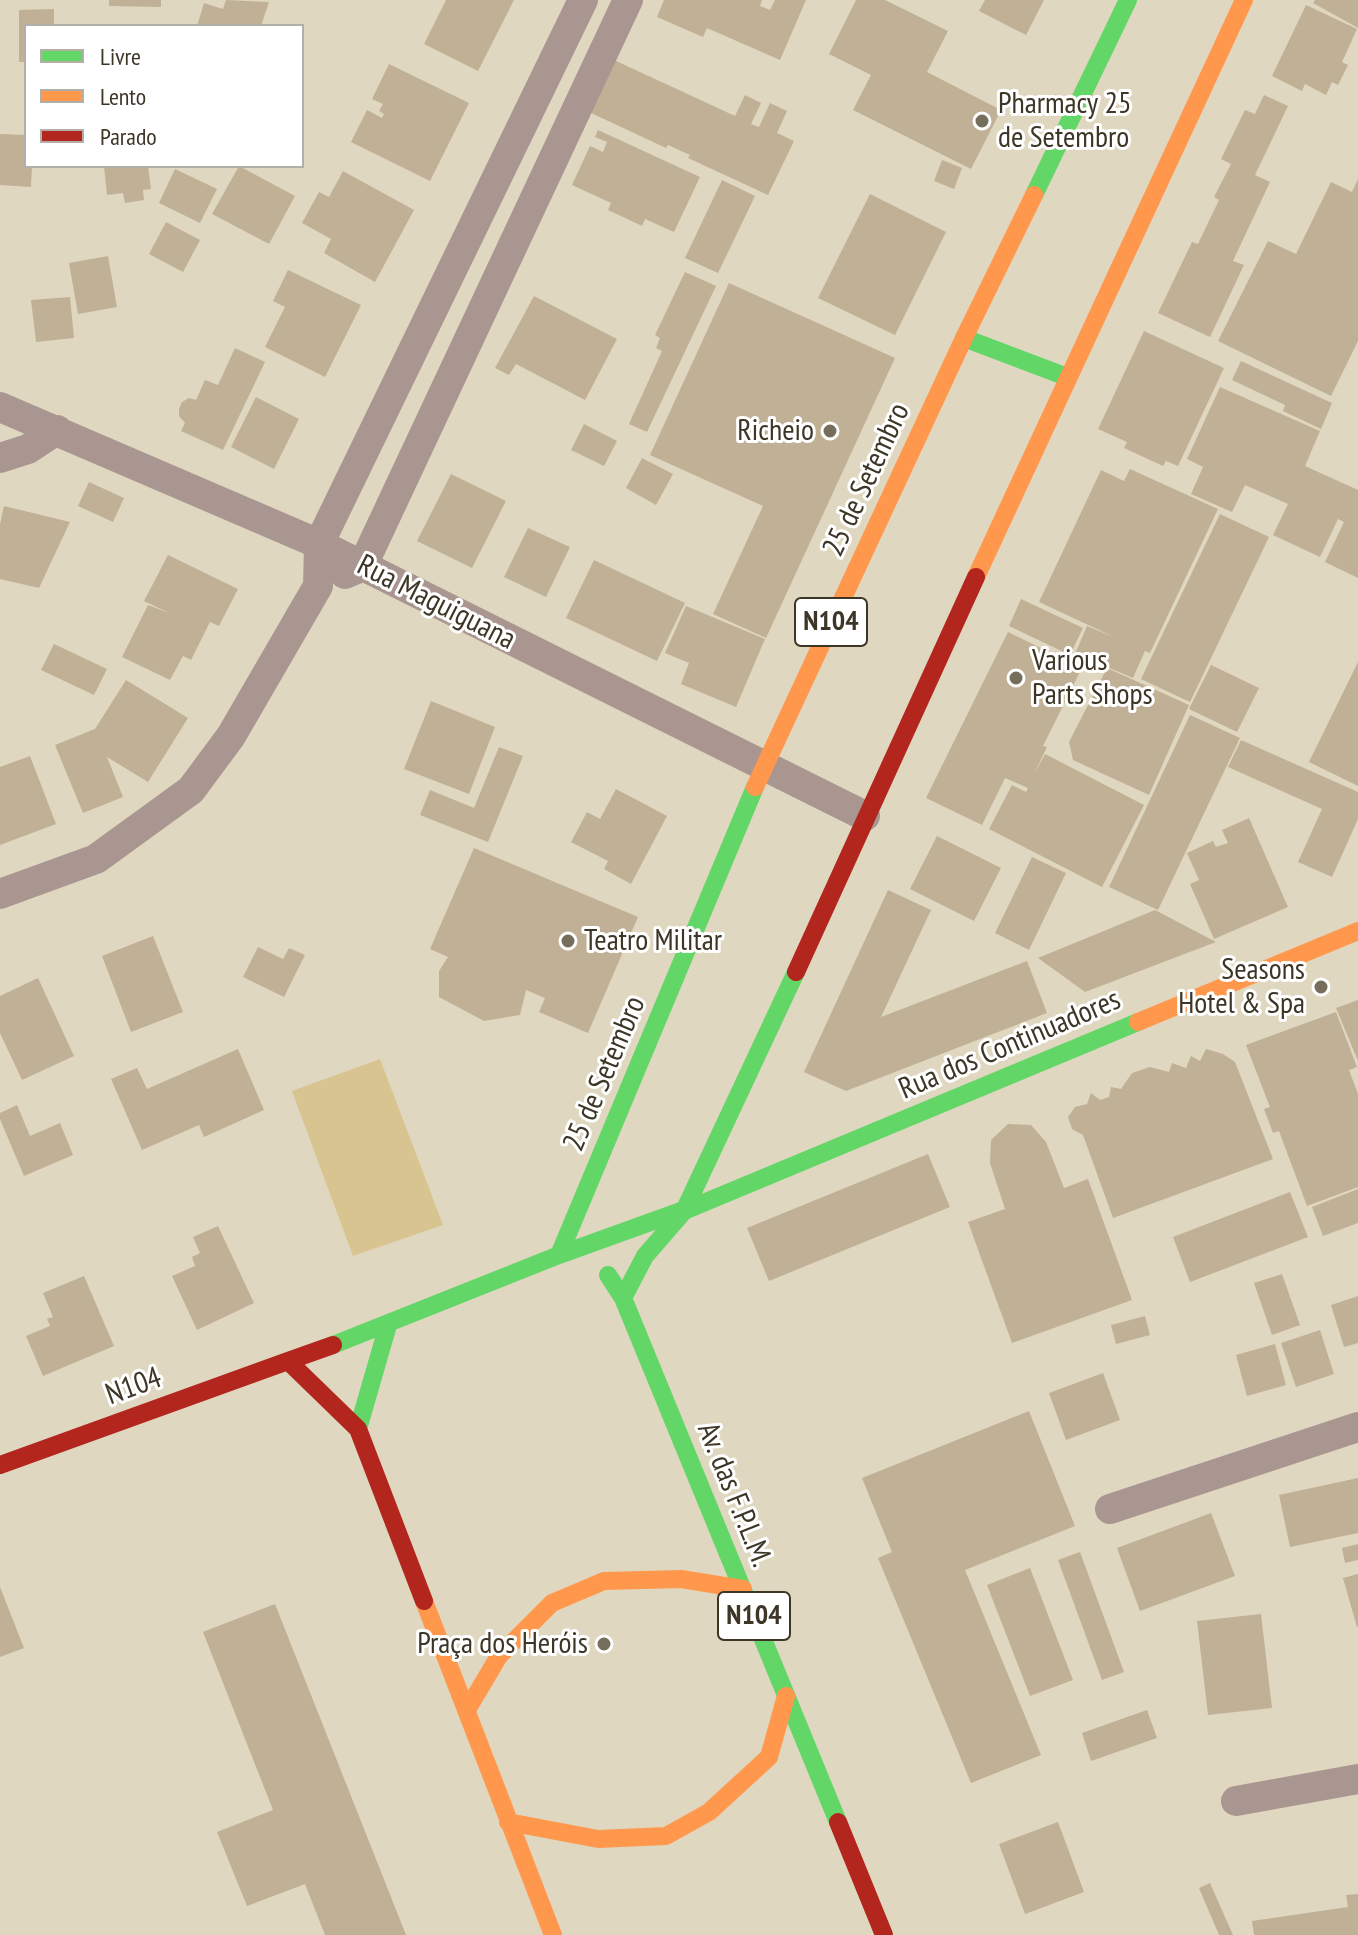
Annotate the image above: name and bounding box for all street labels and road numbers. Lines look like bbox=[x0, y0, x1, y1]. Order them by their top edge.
street label: 25 de Setembro bbox=[816, 398, 918, 562]
street label: Rua Maguiguana bbox=[351, 548, 521, 658]
road number: N104 bbox=[795, 598, 867, 646]
street label: Rua dos Continuadores bbox=[894, 982, 1126, 1108]
street label: 25 de Setembro bbox=[556, 991, 654, 1157]
street label: N104 bbox=[101, 1360, 167, 1414]
street label: Av. das F.P.L.M. bbox=[689, 1418, 779, 1572]
road number: N104 bbox=[718, 1592, 790, 1640]

